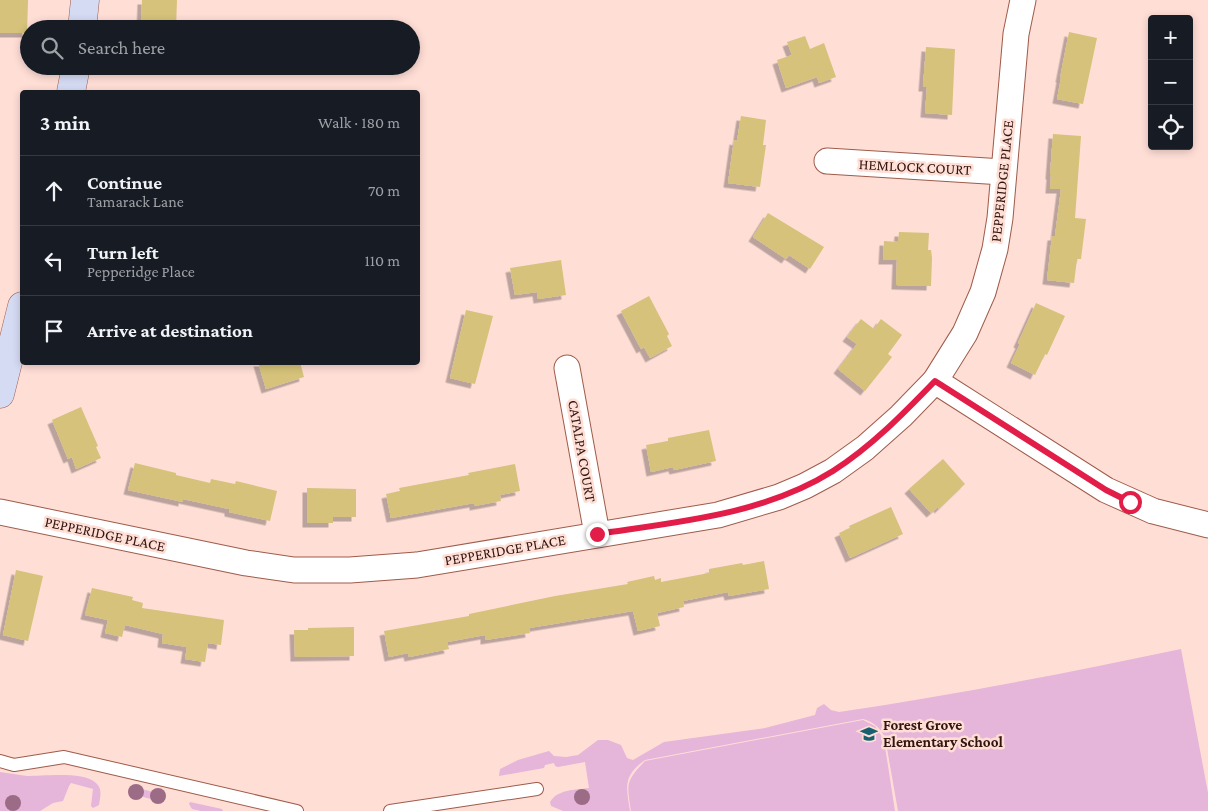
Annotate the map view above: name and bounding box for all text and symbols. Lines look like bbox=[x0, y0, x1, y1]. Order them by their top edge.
map controls bbox=[1148, 15, 1193, 150]
button: + bbox=[1148, 15, 1193, 60]
search box bbox=[20, 20, 420, 75]
icon: search bbox=[38, 34, 66, 62]
text: Search here bbox=[78, 37, 165, 58]
button: − bbox=[1148, 60, 1193, 105]
button: locate bbox=[1148, 105, 1193, 150]
text: 3 min bbox=[40, 111, 90, 135]
text: Walk · 180 m bbox=[318, 114, 400, 131]
street label: PEPPERIDGE PLACE bbox=[988, 119, 1016, 243]
street label: HEMLOCK COURT bbox=[858, 156, 972, 178]
text: Continue bbox=[87, 172, 162, 193]
icon: ahead bbox=[40, 177, 68, 205]
text: 70 m bbox=[368, 182, 400, 199]
text: Tamarack Lane bbox=[87, 193, 184, 210]
text: Turn left bbox=[87, 242, 159, 263]
icon: left bbox=[40, 247, 68, 275]
text: 110 m bbox=[364, 252, 400, 269]
text: Pepperidge Place bbox=[87, 263, 195, 280]
icon: arrive bbox=[40, 317, 68, 345]
text: Arrive at destination bbox=[87, 320, 253, 341]
street label: CATALPA COURT bbox=[565, 399, 599, 503]
route start bbox=[1119, 491, 1142, 514]
street label: PEPPERIDGE PLACE bbox=[43, 513, 167, 555]
route end bbox=[586, 523, 609, 546]
street label: PEPPERIDGE PLACE bbox=[443, 531, 567, 569]
place label: Forest Grove Elementary School bbox=[883, 717, 1003, 750]
school or university icon: Forest Grove Elementary School bbox=[859, 724, 879, 744]

